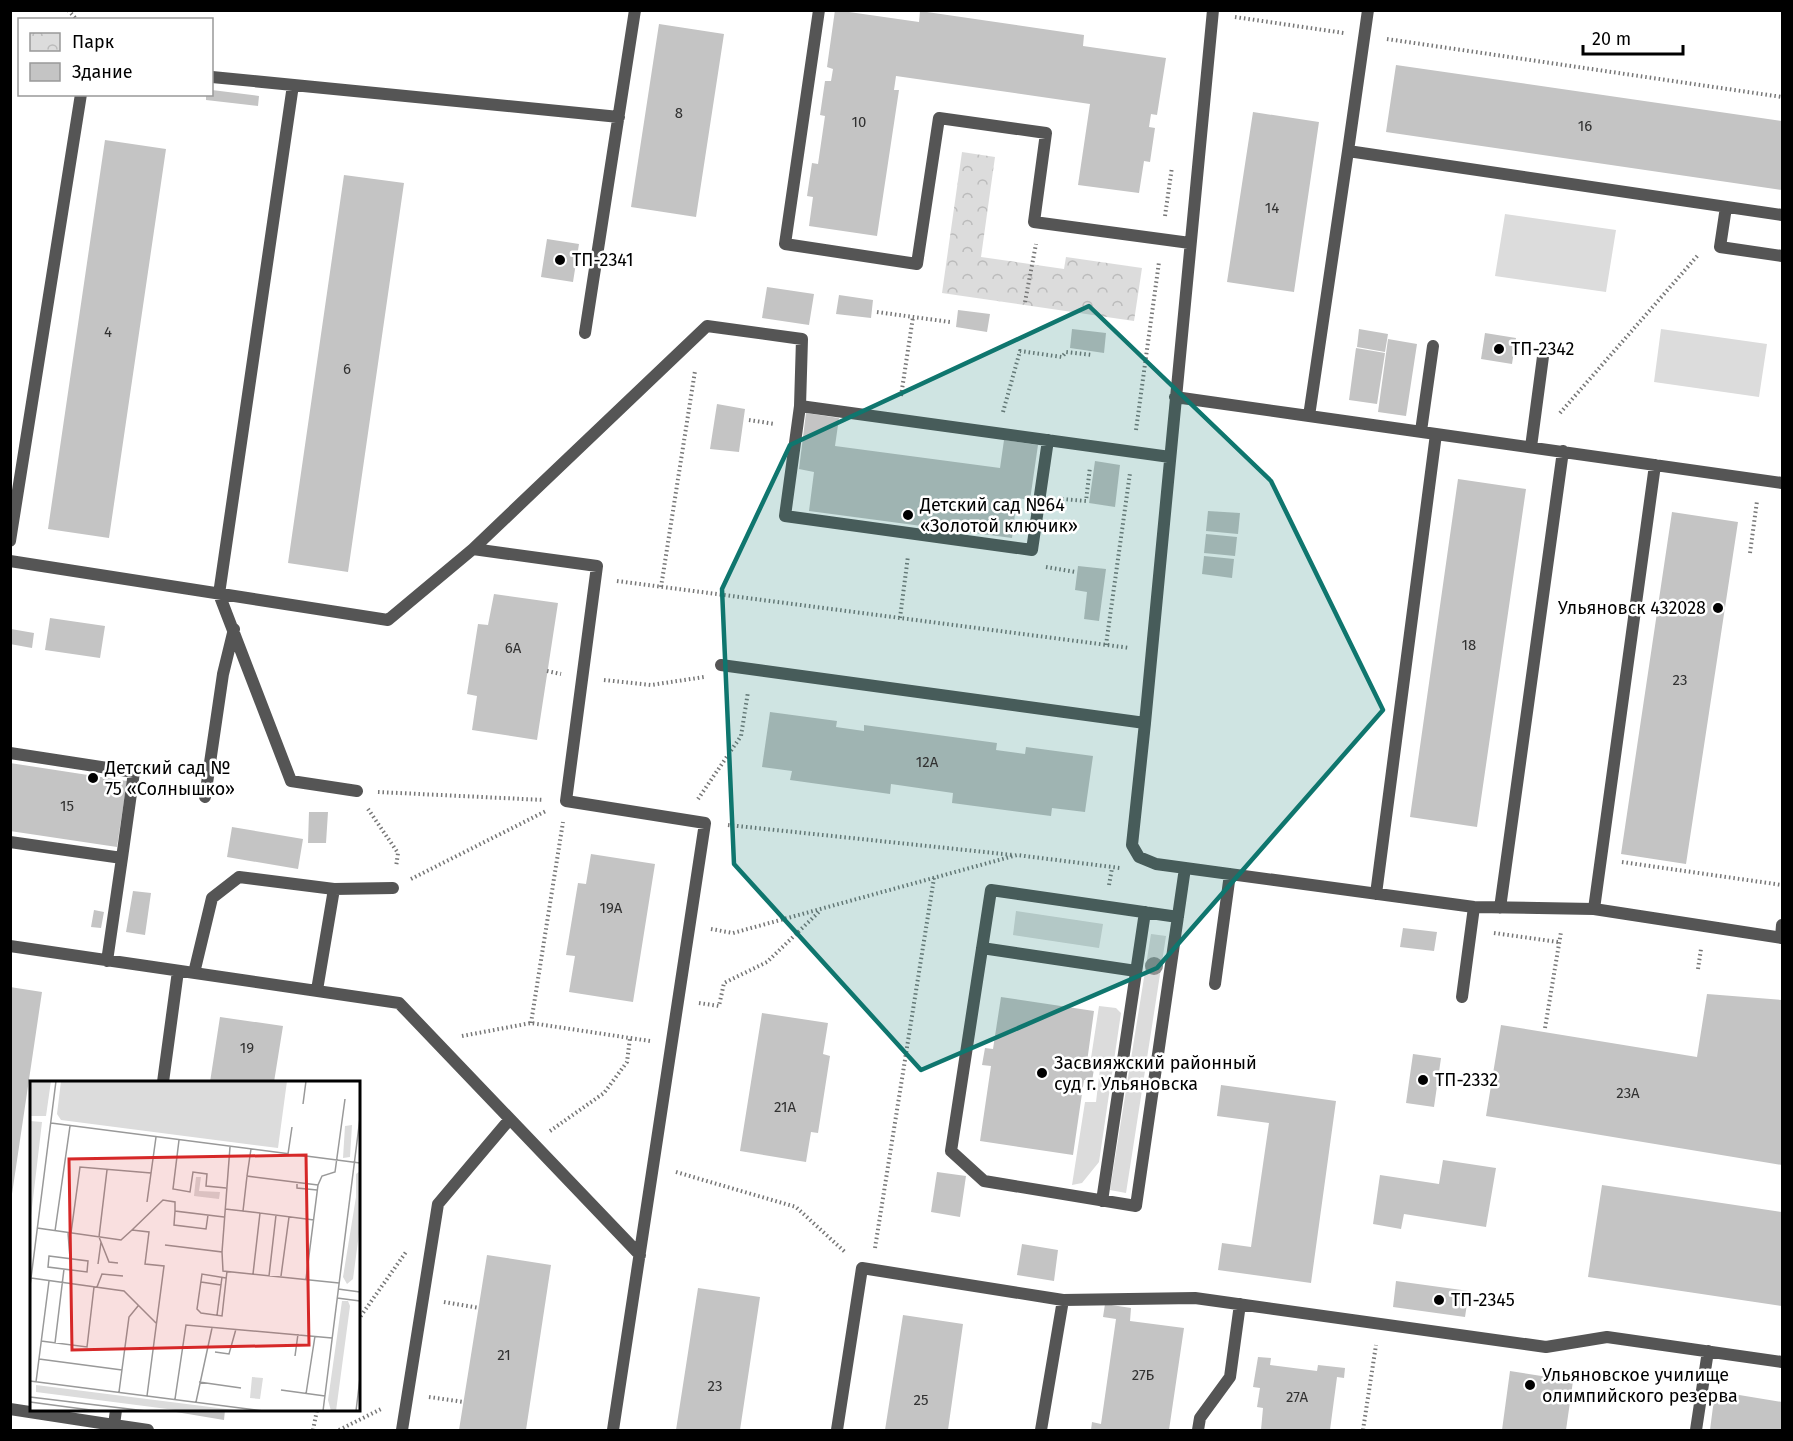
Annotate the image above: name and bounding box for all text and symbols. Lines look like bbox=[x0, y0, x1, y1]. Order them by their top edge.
legend bbox=[18, 18, 213, 96]
scale bar bbox=[1583, 18, 1684, 56]
text: 20 m bbox=[1592, 28, 1631, 50]
text: Парк bbox=[72, 31, 115, 53]
text: Здание bbox=[72, 61, 133, 83]
house number: 8 bbox=[675, 104, 683, 122]
house number: 10 bbox=[852, 113, 866, 131]
house number: 16 bbox=[1578, 117, 1592, 135]
house number: 14 bbox=[1265, 199, 1279, 217]
place label: ТП-2341 bbox=[572, 249, 634, 271]
marker: ТП-2341 bbox=[553, 253, 567, 267]
house number: 4 bbox=[104, 323, 112, 341]
place label: ТП-2342 bbox=[1511, 338, 1575, 360]
marker: ТП-2342 bbox=[1492, 342, 1506, 356]
house number: 6 bbox=[343, 360, 351, 378]
place label: Детский сад №64 «Золотой ключик» bbox=[919, 494, 1078, 537]
marker: Детский сад №64 «Золотой ключик» bbox=[901, 508, 915, 522]
place label: Ульяновск 432028 bbox=[1558, 597, 1706, 619]
marker: Ульяновск 432028 bbox=[1711, 601, 1725, 615]
house number: 18 bbox=[1462, 636, 1476, 654]
house number: 6А bbox=[505, 639, 522, 657]
house number: 23 bbox=[1673, 671, 1687, 689]
house number: 12А bbox=[916, 753, 939, 771]
place label: Детский сад № 75 «Солнышко» bbox=[104, 757, 235, 800]
marker: Детский сад № 75 «Солнышко» bbox=[86, 771, 100, 785]
house number: 15 bbox=[60, 797, 74, 815]
house number: 19А bbox=[600, 899, 623, 917]
house number: 19 bbox=[240, 1039, 254, 1057]
place label: Засвияжский районный суд г. Ульяновска bbox=[1054, 1052, 1257, 1095]
marker: Засвияжский районный суд г. Ульяновска bbox=[1035, 1066, 1049, 1080]
place label: ТП-2332 bbox=[1435, 1069, 1498, 1091]
marker: ТП-2332 bbox=[1416, 1073, 1430, 1087]
inset map bbox=[30, 1081, 360, 1411]
house number: 23А bbox=[1616, 1084, 1640, 1102]
house number: 21А bbox=[774, 1098, 796, 1116]
place label: ТП-2345 bbox=[1451, 1289, 1515, 1311]
marker: ТП-2345 bbox=[1432, 1293, 1446, 1307]
house number: 21 bbox=[497, 1346, 511, 1364]
place label: Ульяновское училище олимпийского резерва bbox=[1542, 1364, 1738, 1407]
house number: 27Б bbox=[1132, 1366, 1155, 1384]
house number: 23 bbox=[708, 1377, 722, 1395]
marker: Ульяновское училище олимпийского резерва bbox=[1523, 1378, 1537, 1392]
house number: 27А bbox=[1286, 1388, 1308, 1406]
house number: 25 bbox=[914, 1391, 928, 1409]

